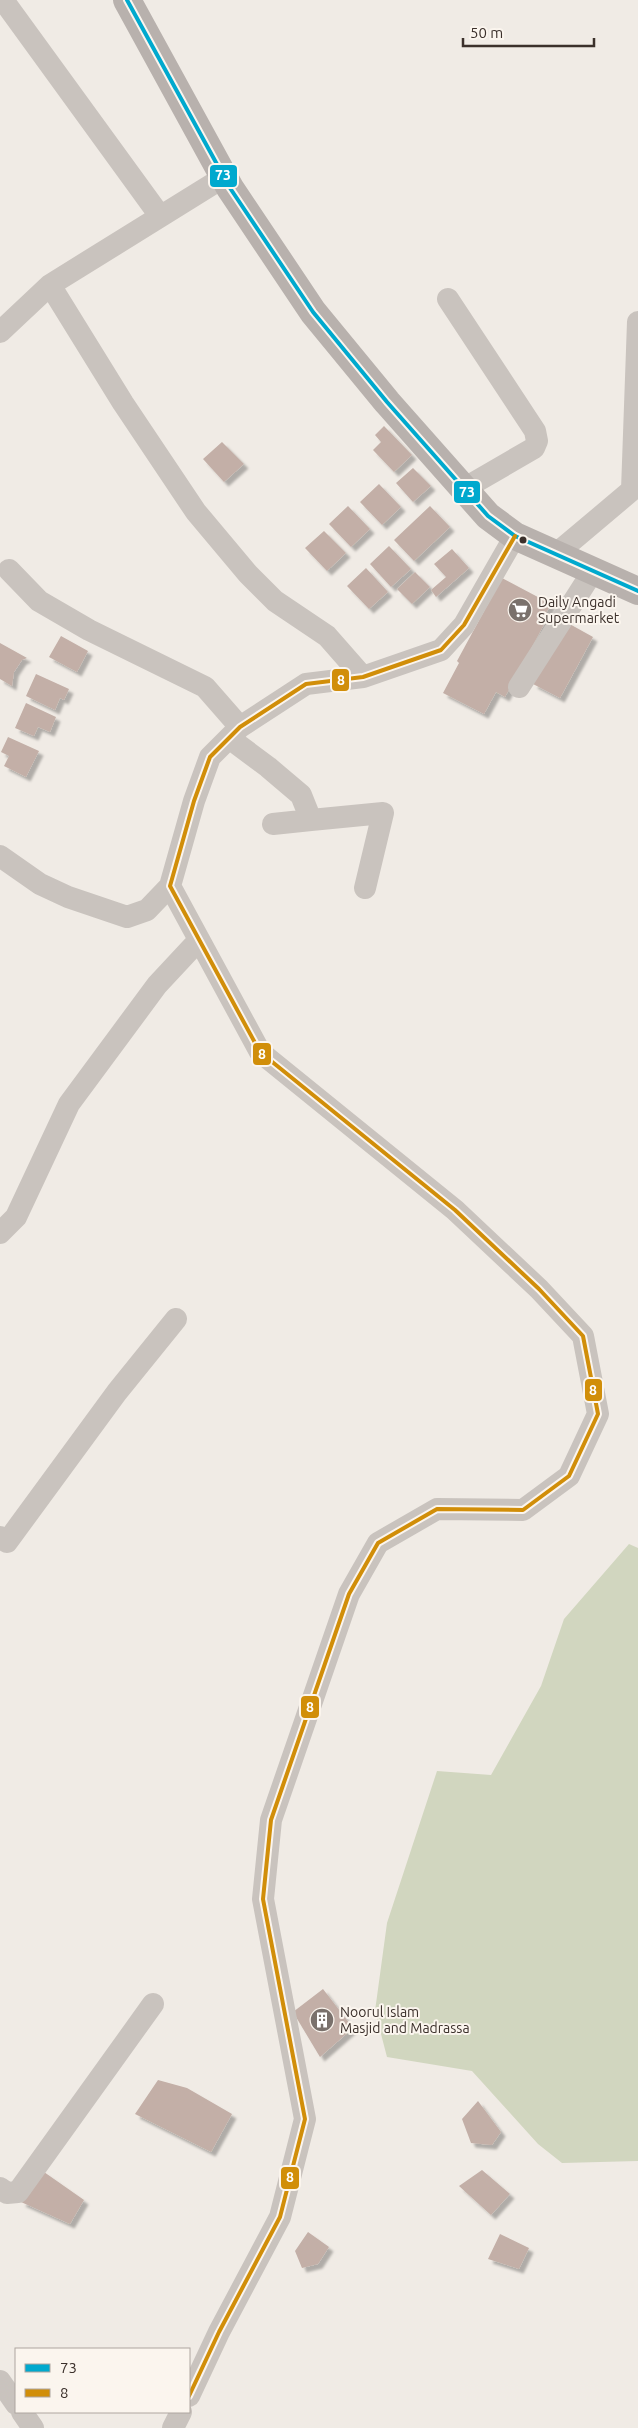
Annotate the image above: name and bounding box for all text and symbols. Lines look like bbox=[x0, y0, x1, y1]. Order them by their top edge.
scale bar bbox=[463, 15, 594, 47]
text: 50 m bbox=[470, 24, 503, 41]
line badge: 73 bbox=[209, 164, 238, 188]
text: 73 bbox=[215, 167, 231, 183]
line badge: 73 bbox=[453, 480, 481, 504]
text: 73 bbox=[459, 484, 475, 500]
unlabelled marker bbox=[518, 535, 528, 545]
place label: Daily Angadi Supermarket bbox=[538, 594, 620, 626]
supermarket icon: Daily Angadi Supermarket bbox=[507, 597, 533, 623]
line badge: 8 bbox=[331, 668, 350, 692]
text: 8 bbox=[337, 672, 345, 688]
line badge: 8 bbox=[252, 1042, 272, 1066]
text: 8 bbox=[258, 1046, 266, 1062]
line badge: 8 bbox=[584, 1378, 603, 1402]
text: 8 bbox=[589, 1382, 597, 1398]
line badge: 8 bbox=[300, 1695, 320, 1719]
text: 8 bbox=[306, 1699, 314, 1715]
place label: Noorul Islam Masjid and Madrassa bbox=[340, 2004, 470, 2036]
building icon: Noorul Islam Masjid and Madrassa bbox=[309, 2007, 335, 2033]
line badge: 8 bbox=[280, 2166, 300, 2190]
text: 8 bbox=[286, 2169, 294, 2185]
legend bbox=[15, 2348, 190, 2413]
text: 73 bbox=[60, 2359, 77, 2376]
text: 8 bbox=[60, 2384, 68, 2401]

